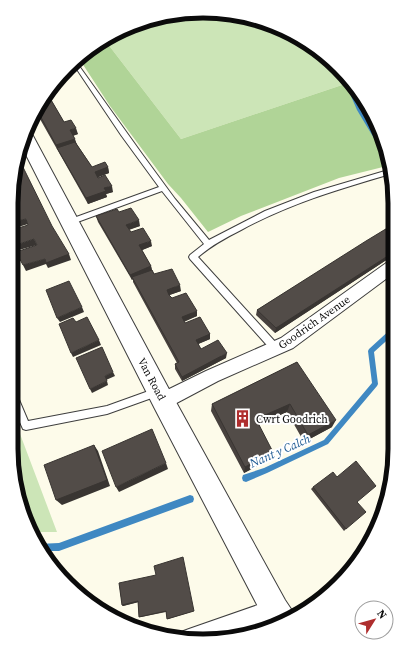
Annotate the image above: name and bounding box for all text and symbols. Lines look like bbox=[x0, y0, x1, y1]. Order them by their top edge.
street label: Goodrich Avenue bbox=[275, 292, 353, 353]
street label: Van Road bbox=[134, 355, 169, 404]
building icon: Cwrt Goodrich bbox=[233, 409, 253, 429]
place label: Cwrt Goodrich bbox=[256, 412, 328, 427]
water label: Nant y Calch bbox=[246, 430, 313, 472]
north arrow bbox=[354, 600, 394, 640]
text: N bbox=[373, 607, 390, 622]

